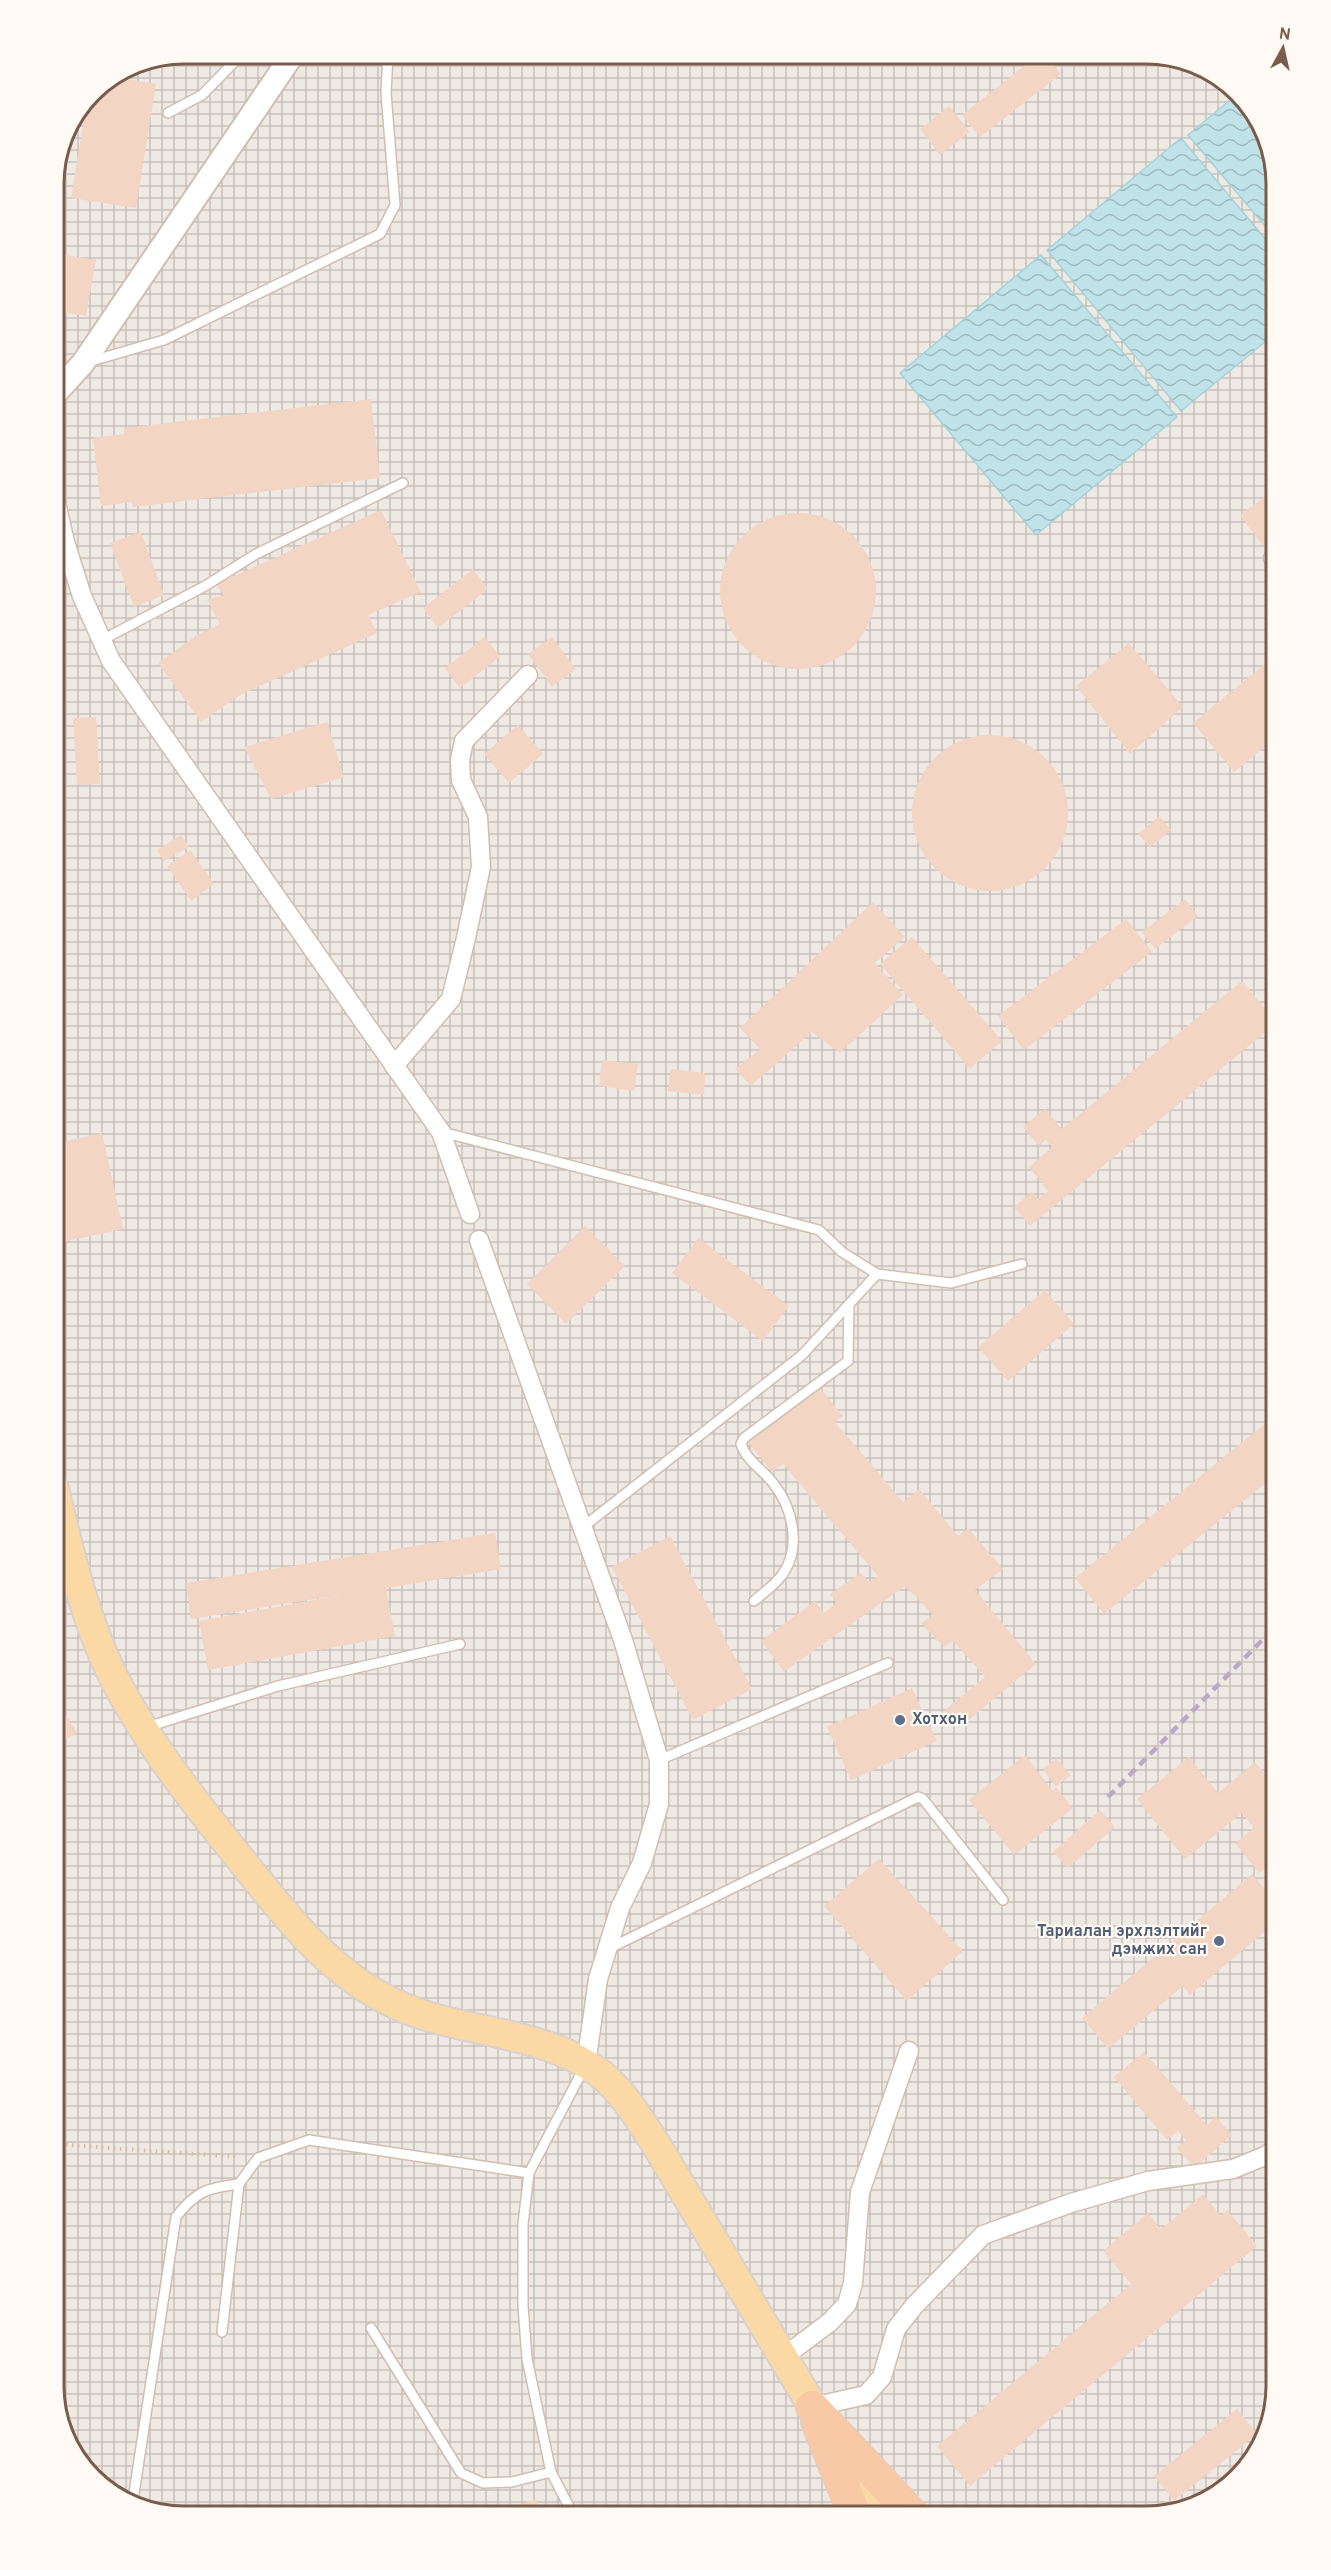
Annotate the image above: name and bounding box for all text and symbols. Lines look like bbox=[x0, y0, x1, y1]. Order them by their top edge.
north arrow bbox=[1253, 18, 1313, 78]
text: N bbox=[1278, 24, 1292, 46]
place label: Хотхон bbox=[912, 1710, 967, 1730]
marker: Хотхон bbox=[893, 1713, 907, 1727]
place label: Тариалан эрхлэлтийг дэмжих сан bbox=[1037, 1922, 1207, 1960]
marker: Тариалан эрхлэлтийг дэмжих сан bbox=[1212, 1934, 1226, 1948]

